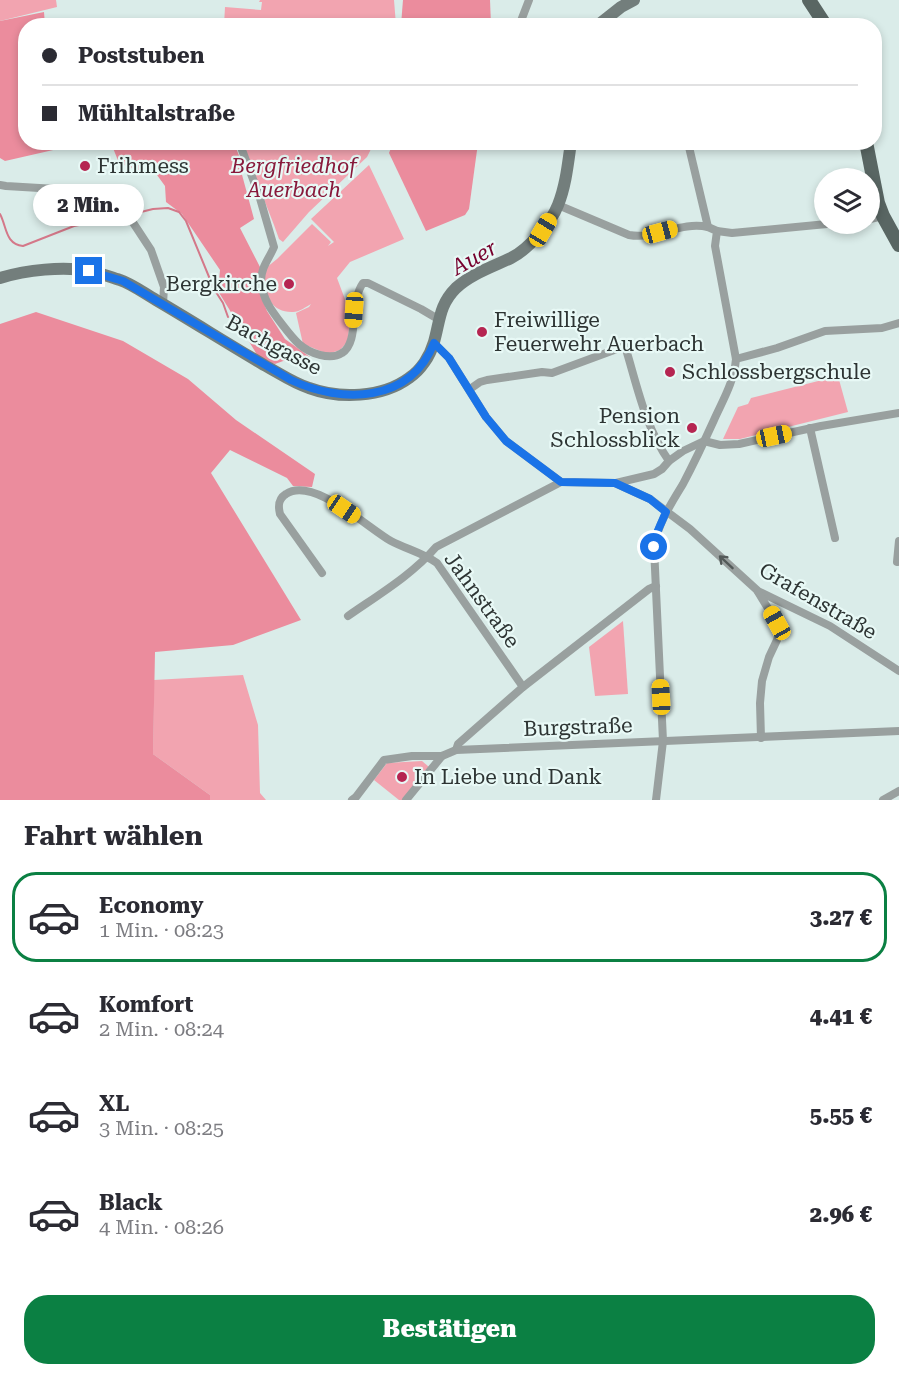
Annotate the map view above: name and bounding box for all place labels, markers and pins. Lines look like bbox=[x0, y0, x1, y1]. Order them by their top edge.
place label: Frihmess bbox=[97, 154, 189, 178]
marker: Frihmess bbox=[78, 159, 92, 173]
place label: Bergkirche bbox=[166, 272, 277, 296]
marker: Bergkirche bbox=[282, 277, 296, 291]
place label: Freiwillige Feuerwehr Auerbach bbox=[494, 308, 705, 356]
marker: Freiwillige Feuerwehr Auerbach bbox=[475, 325, 489, 339]
place label: Schlossbergschule bbox=[682, 360, 871, 384]
marker: Schlossbergschule bbox=[663, 365, 677, 379]
place label: Pension Schlossblick bbox=[551, 404, 680, 452]
marker: Pension Schlossblick bbox=[685, 421, 699, 435]
place label: In Liebe und Dank bbox=[414, 765, 602, 789]
marker: In Liebe und Dank bbox=[395, 770, 409, 784]

